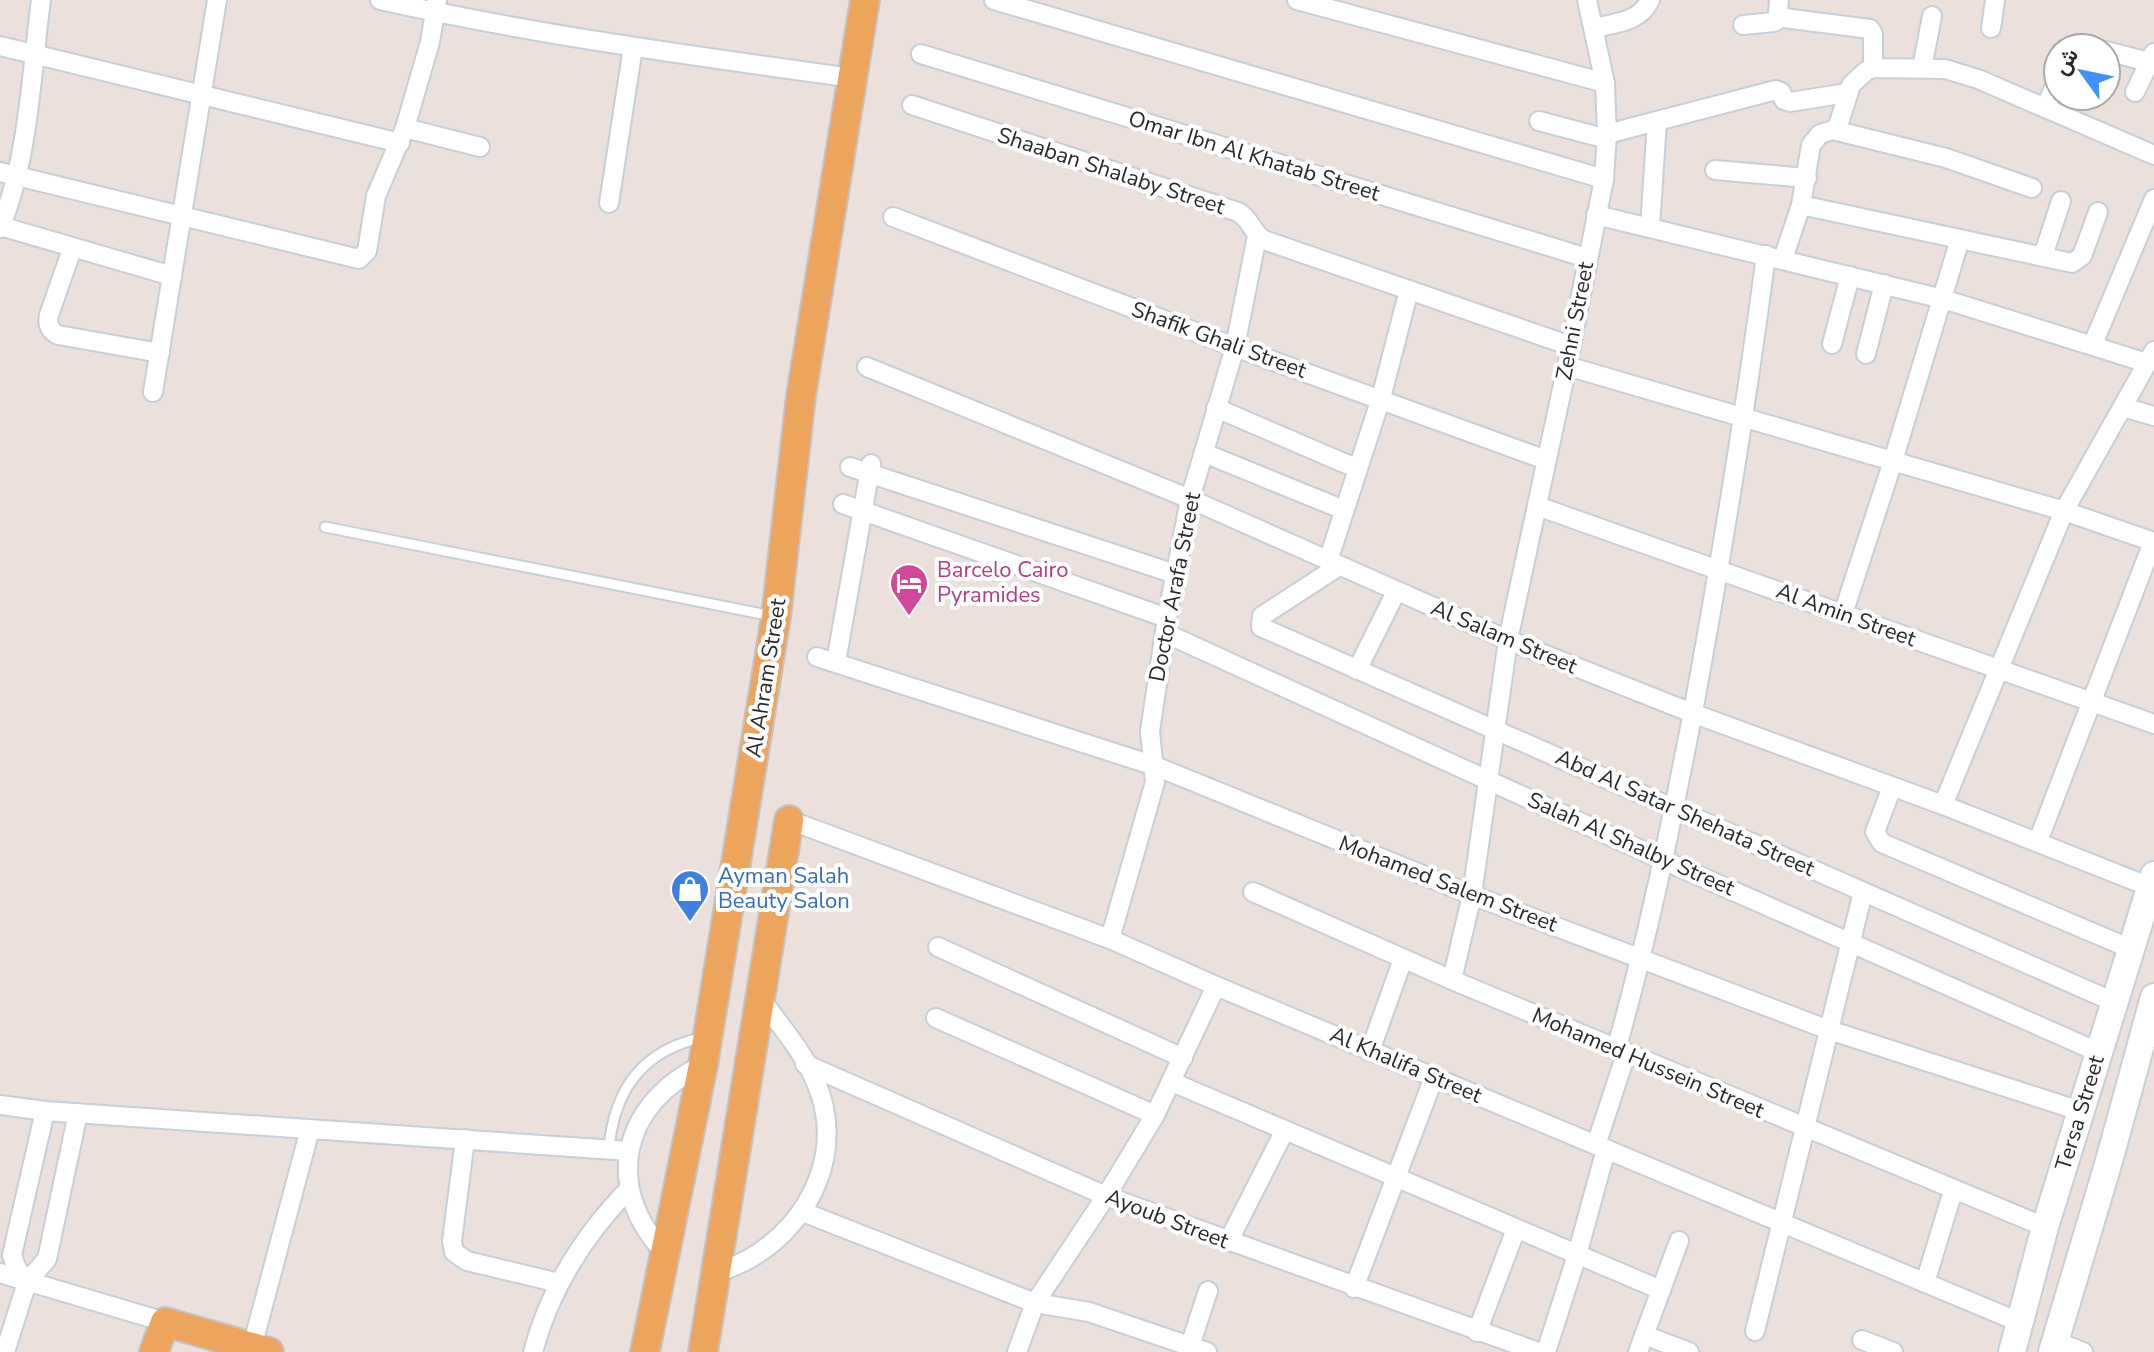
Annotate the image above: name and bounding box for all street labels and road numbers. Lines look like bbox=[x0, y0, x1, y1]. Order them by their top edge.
street label: Omar Ibn Al Khatab Street bbox=[1125, 103, 1384, 209]
street label: Shaaban Shalaby Street bbox=[993, 120, 1229, 222]
street label: Zehni Street bbox=[1549, 259, 1601, 383]
street label: Shafik Ghali Street bbox=[1127, 294, 1311, 386]
street label: Doctor Arafa Street bbox=[1142, 490, 1208, 684]
street label: Al Amin Street bbox=[1772, 576, 1920, 654]
street label: Al Salam Street bbox=[1426, 593, 1582, 681]
street label: Al Ahram Street bbox=[739, 596, 793, 760]
street label: Abd Al Satar Shehata Street bbox=[1551, 742, 1820, 884]
street label: Salah Al Shalby Street bbox=[1523, 785, 1739, 903]
street label: Mohamed Salem Street bbox=[1334, 828, 1562, 940]
street label: Mohamed Hussein Street bbox=[1527, 1000, 1769, 1126]
street label: Al Khalifa Street bbox=[1325, 1019, 1487, 1111]
street label: Tersa Street bbox=[2048, 1051, 2112, 1174]
street label: Ayoub Street bbox=[1101, 1182, 1233, 1256]

